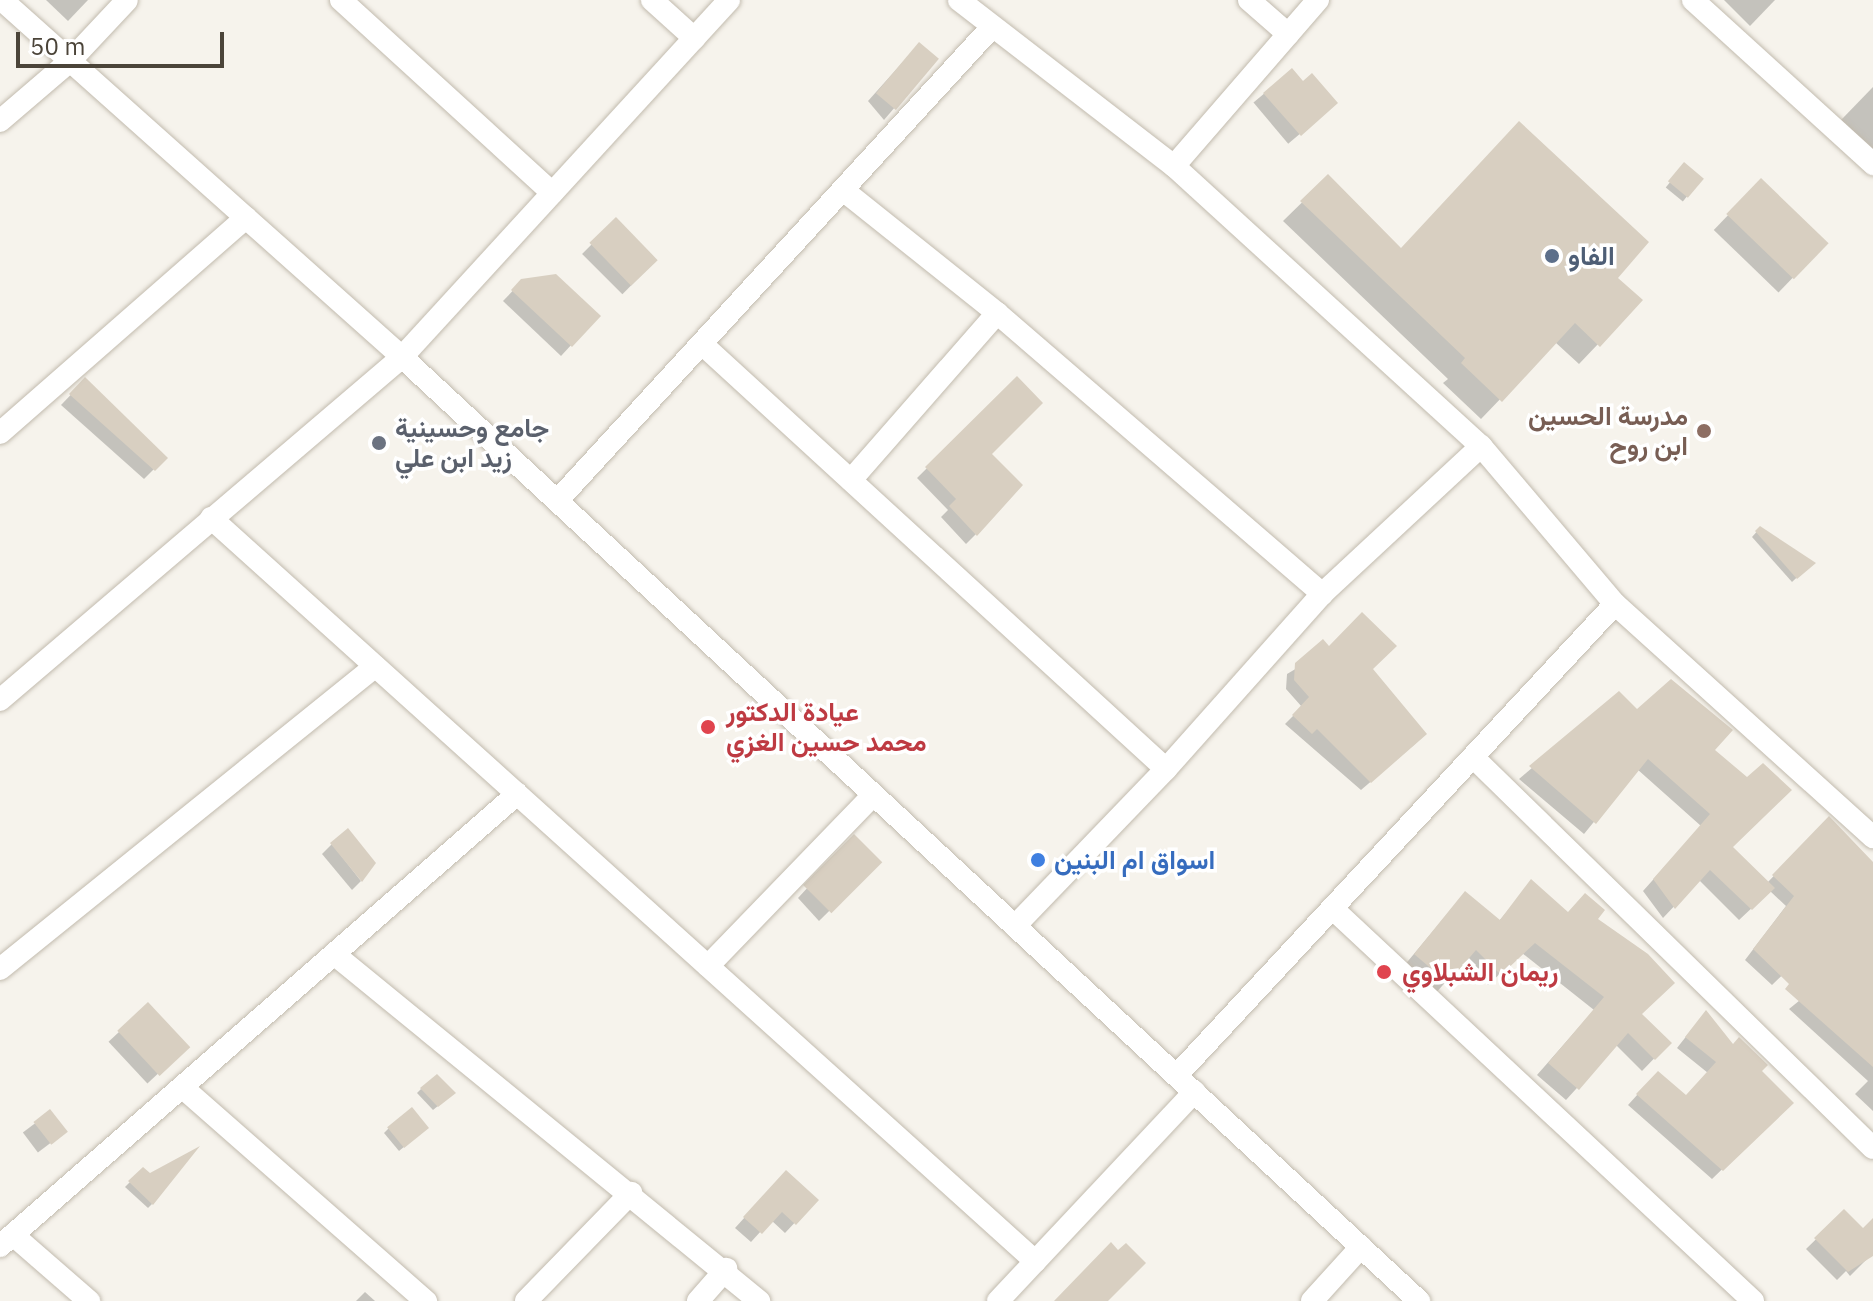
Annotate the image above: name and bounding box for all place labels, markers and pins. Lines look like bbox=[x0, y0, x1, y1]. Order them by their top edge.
place label: الفاو bbox=[1568, 240, 1615, 272]
marker: الفاو bbox=[1543, 247, 1561, 265]
place label: مدرسة الحسين ابن روح bbox=[1528, 400, 1688, 462]
place label: جامع وحسينية زيد ابن علي bbox=[395, 412, 549, 474]
marker: مدرسة الحسين ابن روح bbox=[1695, 422, 1713, 440]
marker: جامع وحسينية زيد ابن علي bbox=[370, 434, 388, 452]
place label: عيادة الدكتور محمد حسين الغزي bbox=[726, 696, 927, 758]
marker: عيادة الدكتور محمد حسين الغزي bbox=[697, 716, 719, 738]
place label: اسواق ام البنين bbox=[1054, 844, 1215, 876]
marker: اسواق ام البنين bbox=[1029, 851, 1047, 869]
place label: ريمان الشبلاوي bbox=[1402, 956, 1558, 988]
marker: ريمان الشبلاوي bbox=[1373, 961, 1395, 983]

